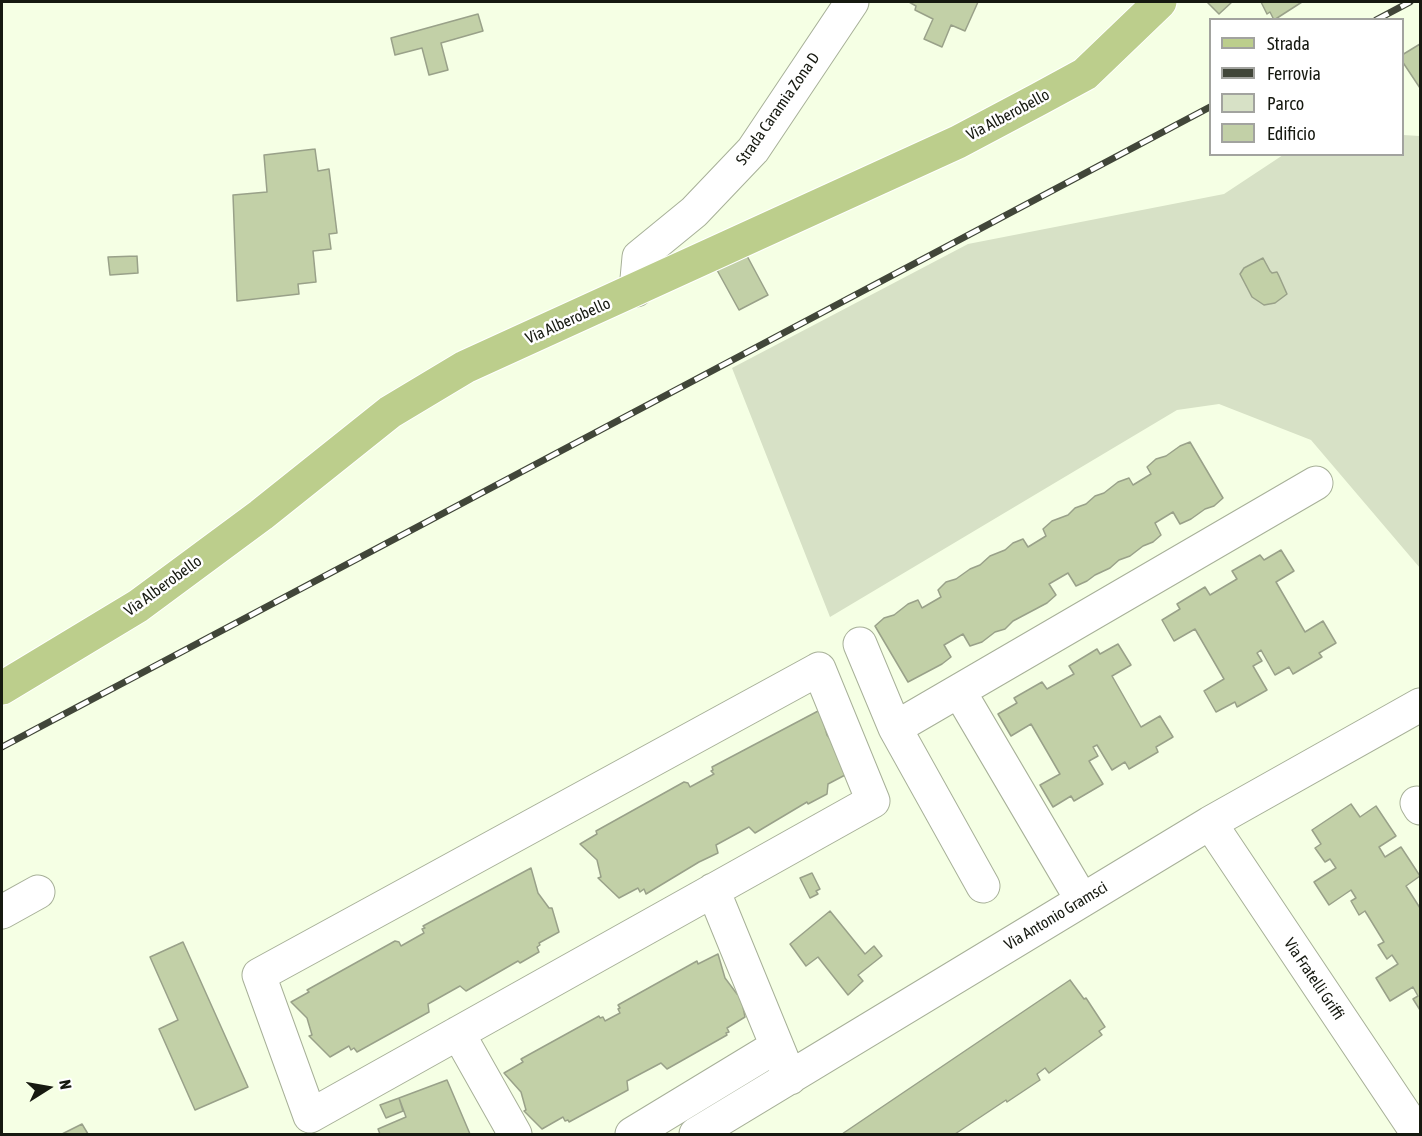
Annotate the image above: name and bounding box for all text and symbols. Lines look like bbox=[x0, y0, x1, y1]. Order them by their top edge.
legend bbox=[1209, 18, 1404, 156]
text: Strada bbox=[1267, 33, 1310, 54]
street label: Strada Caramia Zona D bbox=[732, 49, 824, 169]
text: Ferrovia bbox=[1267, 63, 1321, 84]
street label: Via Alberobello bbox=[963, 85, 1053, 145]
text: Parco bbox=[1267, 93, 1304, 114]
text: Edificio bbox=[1267, 123, 1316, 144]
street label: Via Alberobello bbox=[523, 294, 613, 348]
street label: Via Alberobello bbox=[121, 551, 205, 621]
street label: Via Antonio Gramsci bbox=[1001, 878, 1111, 954]
street label: Via Fratelli Griffi bbox=[1280, 934, 1348, 1024]
north arrow bbox=[18, 1058, 78, 1118]
text: N bbox=[56, 1078, 75, 1091]

